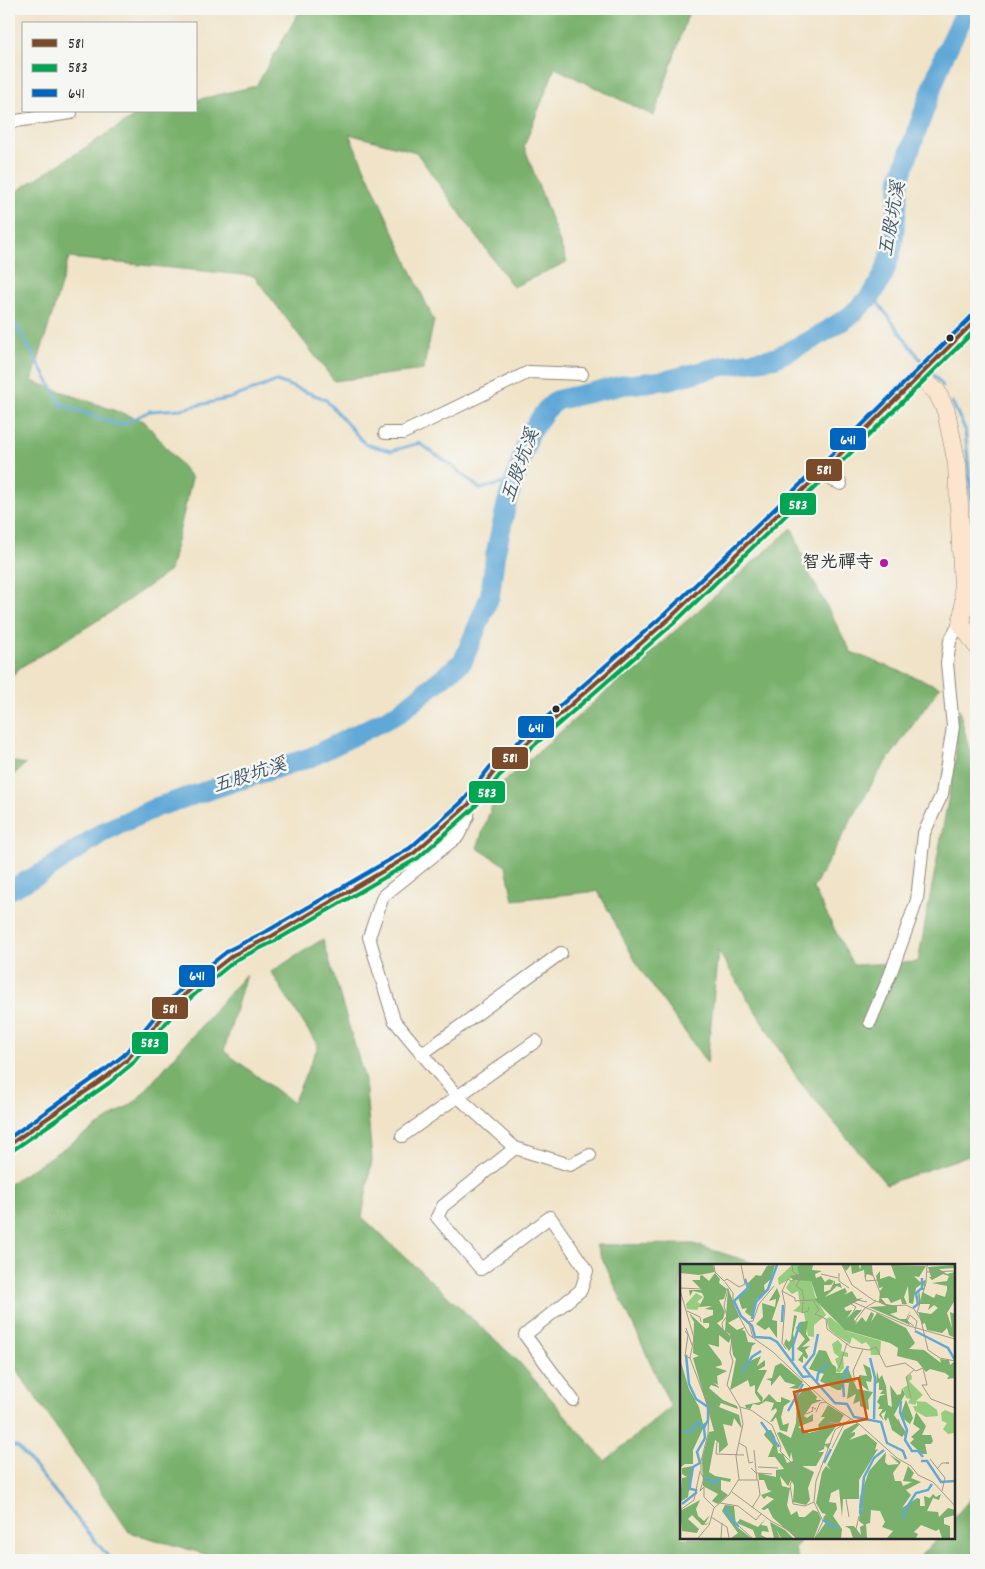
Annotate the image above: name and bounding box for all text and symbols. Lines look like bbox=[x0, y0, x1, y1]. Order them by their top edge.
legend bbox=[22, 22, 198, 112]
text: 581 bbox=[68, 34, 84, 56]
text: 583 bbox=[68, 58, 88, 80]
text: 641 bbox=[68, 84, 85, 106]
water label: 五股坑溪 bbox=[874, 178, 914, 259]
unlabelled marker bbox=[945, 333, 955, 343]
water label: 五股坑溪 bbox=[496, 425, 548, 506]
line badge: 641 bbox=[829, 427, 867, 451]
text: 641 bbox=[840, 431, 856, 451]
line badge: 581 bbox=[805, 458, 843, 482]
text: 581 bbox=[816, 461, 832, 481]
line badge: 583 bbox=[779, 492, 817, 516]
text: 583 bbox=[789, 496, 807, 516]
place label: 智光禪寺 bbox=[802, 551, 874, 576]
marker: 智光禪寺 bbox=[878, 557, 890, 569]
unlabelled marker bbox=[551, 704, 561, 714]
line badge: 641 bbox=[517, 715, 555, 739]
text: 641 bbox=[528, 719, 544, 739]
line badge: 581 bbox=[491, 746, 529, 770]
text: 581 bbox=[502, 749, 518, 769]
water label: 五股坑溪 bbox=[210, 752, 291, 802]
line badge: 583 bbox=[468, 780, 506, 804]
text: 583 bbox=[478, 784, 496, 804]
line badge: 641 bbox=[178, 964, 216, 988]
text: 641 bbox=[189, 967, 205, 987]
line badge: 581 bbox=[151, 996, 189, 1020]
text: 581 bbox=[162, 1000, 178, 1020]
line badge: 583 bbox=[131, 1031, 169, 1055]
text: 583 bbox=[141, 1034, 159, 1054]
inset map bbox=[680, 1264, 955, 1539]

